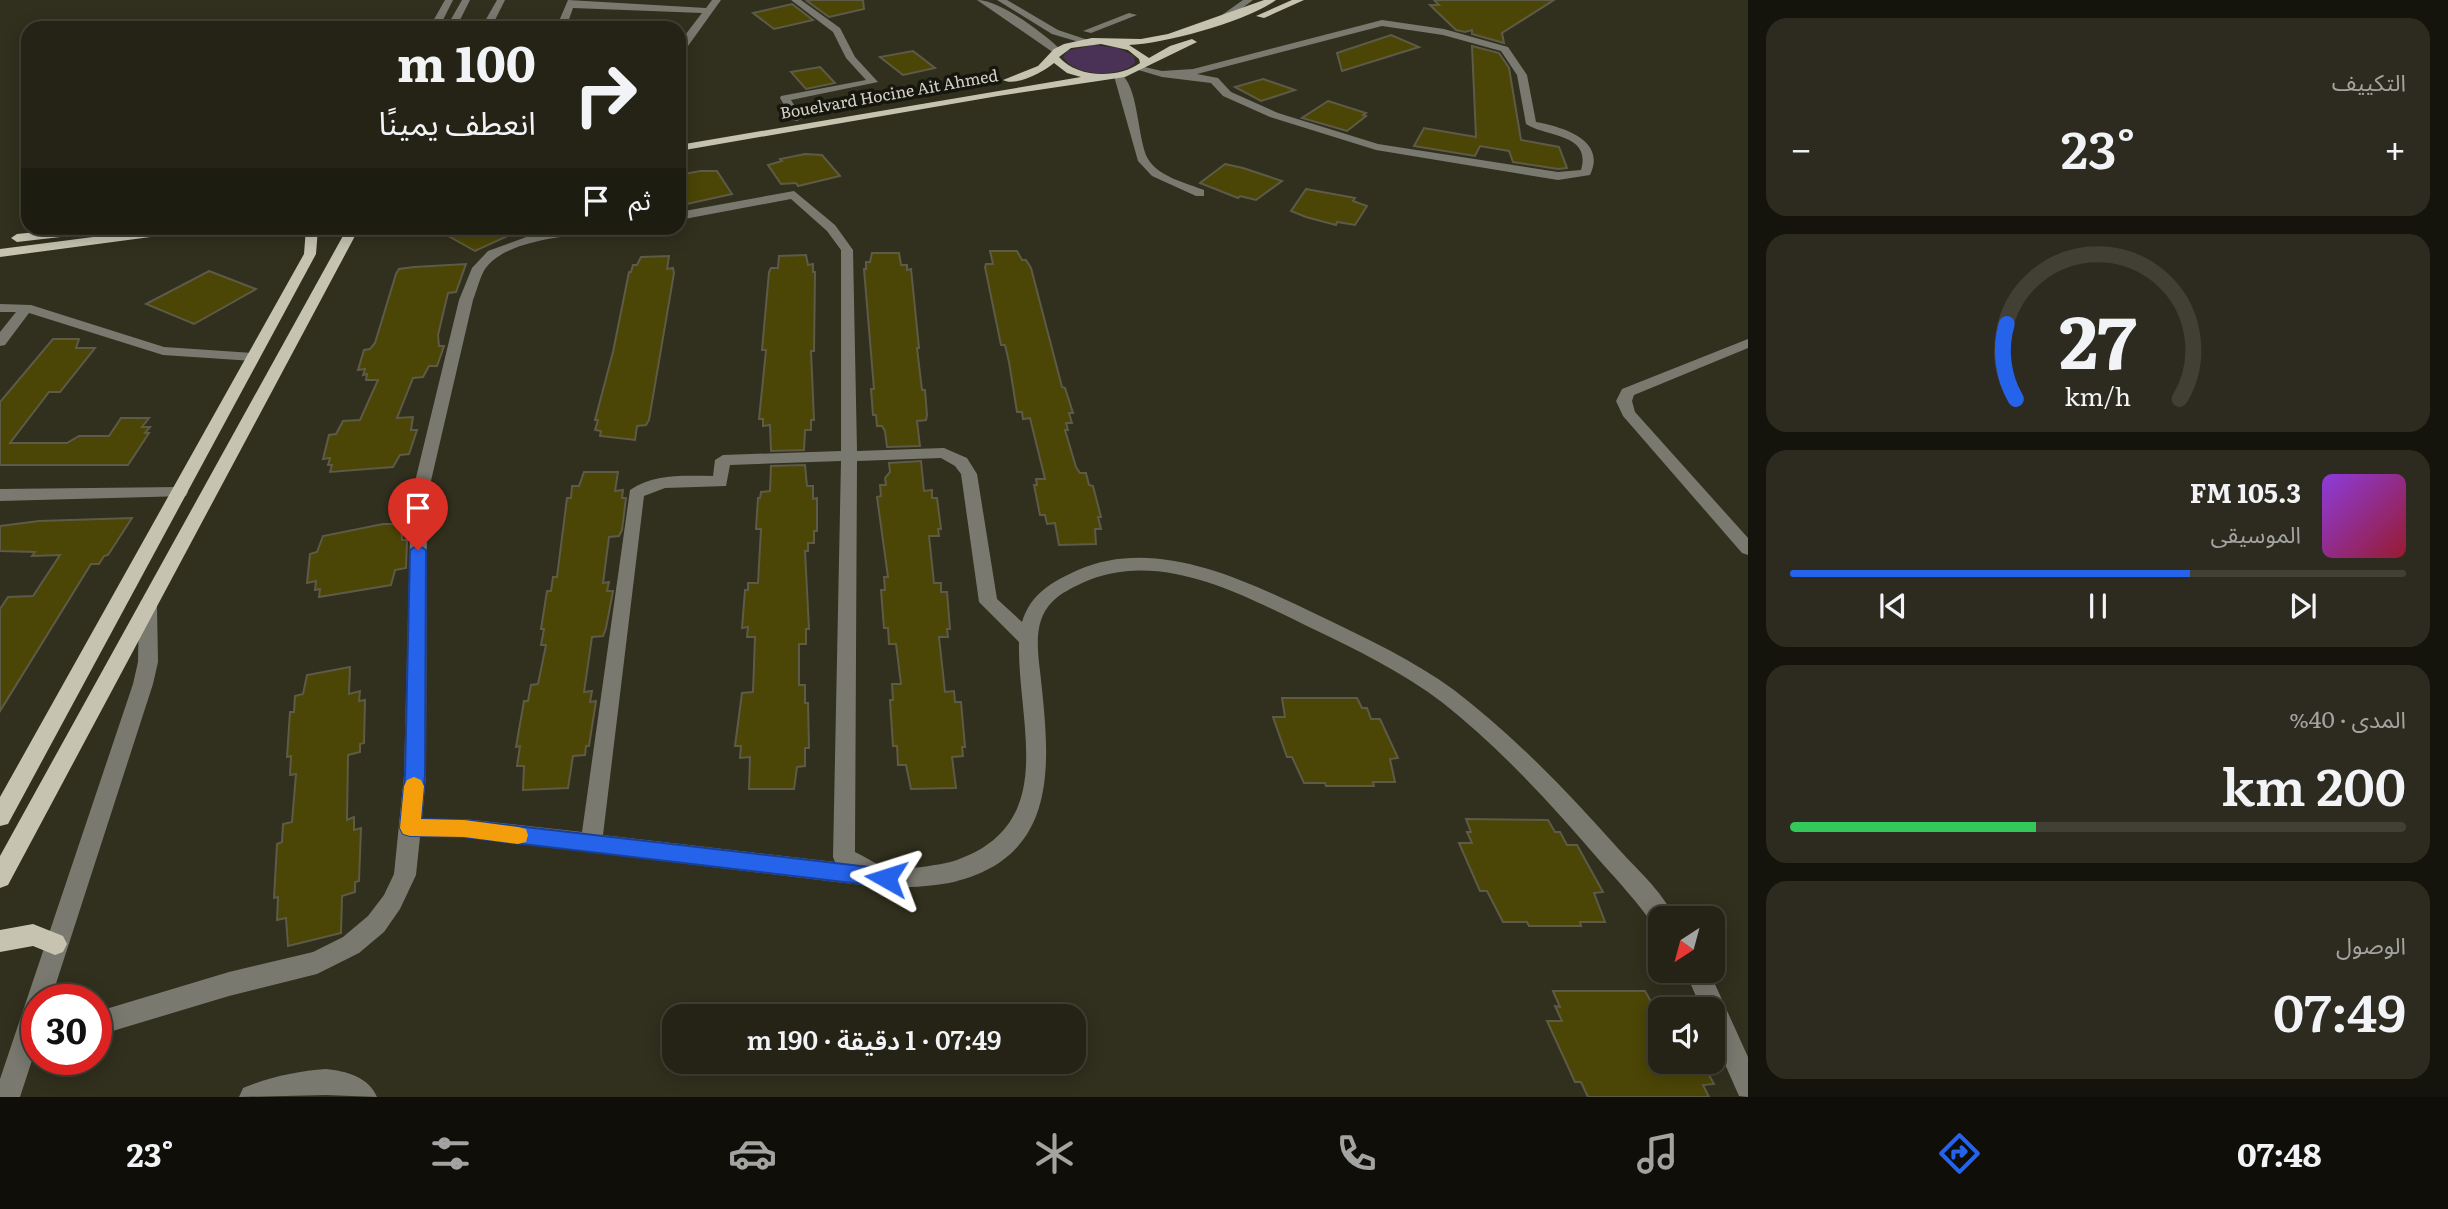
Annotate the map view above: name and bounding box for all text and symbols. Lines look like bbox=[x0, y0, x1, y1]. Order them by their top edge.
text: 100 m bbox=[397, 24, 536, 97]
icon: right bbox=[560, 49, 651, 140]
street label: Bouelvard Hocine Ait Ahmed bbox=[778, 62, 1000, 124]
text: التكييف bbox=[2332, 64, 2406, 98]
text: انعطف يمينًا bbox=[379, 97, 536, 145]
text: 23° bbox=[2061, 108, 2135, 185]
text: − bbox=[1790, 118, 1812, 175]
text: + bbox=[2384, 118, 2406, 175]
text: ثم bbox=[629, 179, 651, 218]
icon: arrive bbox=[577, 182, 615, 220]
text: 27 bbox=[2059, 283, 2137, 391]
text: km/h bbox=[2065, 376, 2131, 413]
text: 105.3 FM bbox=[2190, 472, 2301, 511]
pin bbox=[388, 478, 448, 550]
icon: arrive bbox=[399, 489, 437, 527]
text: الموسيقى bbox=[2210, 516, 2301, 550]
icon: previous bbox=[1874, 587, 1912, 625]
icon: pause bbox=[2079, 587, 2117, 625]
icon: next bbox=[2284, 587, 2322, 625]
text: المدى · 40% bbox=[2289, 701, 2406, 735]
text: 200 km bbox=[2221, 745, 2406, 822]
position arrow bbox=[849, 841, 923, 915]
north arrow bbox=[1648, 906, 1726, 984]
map controls bbox=[1648, 906, 1725, 1074]
text: الوصول bbox=[2336, 927, 2406, 961]
text: 07:49 bbox=[2273, 971, 2406, 1048]
speed limit sign: 30 bbox=[21, 984, 112, 1075]
button: sound bbox=[1648, 997, 1725, 1074]
text: 07:49 · 1 دقيقة · 190 m bbox=[746, 1019, 1002, 1058]
text: 23° bbox=[126, 1129, 173, 1177]
icon: filters bbox=[426, 1129, 475, 1178]
icon: car bbox=[728, 1129, 777, 1178]
icon: climate bbox=[1030, 1129, 1079, 1178]
icon: phone bbox=[1332, 1129, 1381, 1178]
icon: music bbox=[1633, 1129, 1682, 1178]
icon: directions bbox=[1935, 1129, 1984, 1178]
text: 07:48 bbox=[2237, 1129, 2322, 1177]

